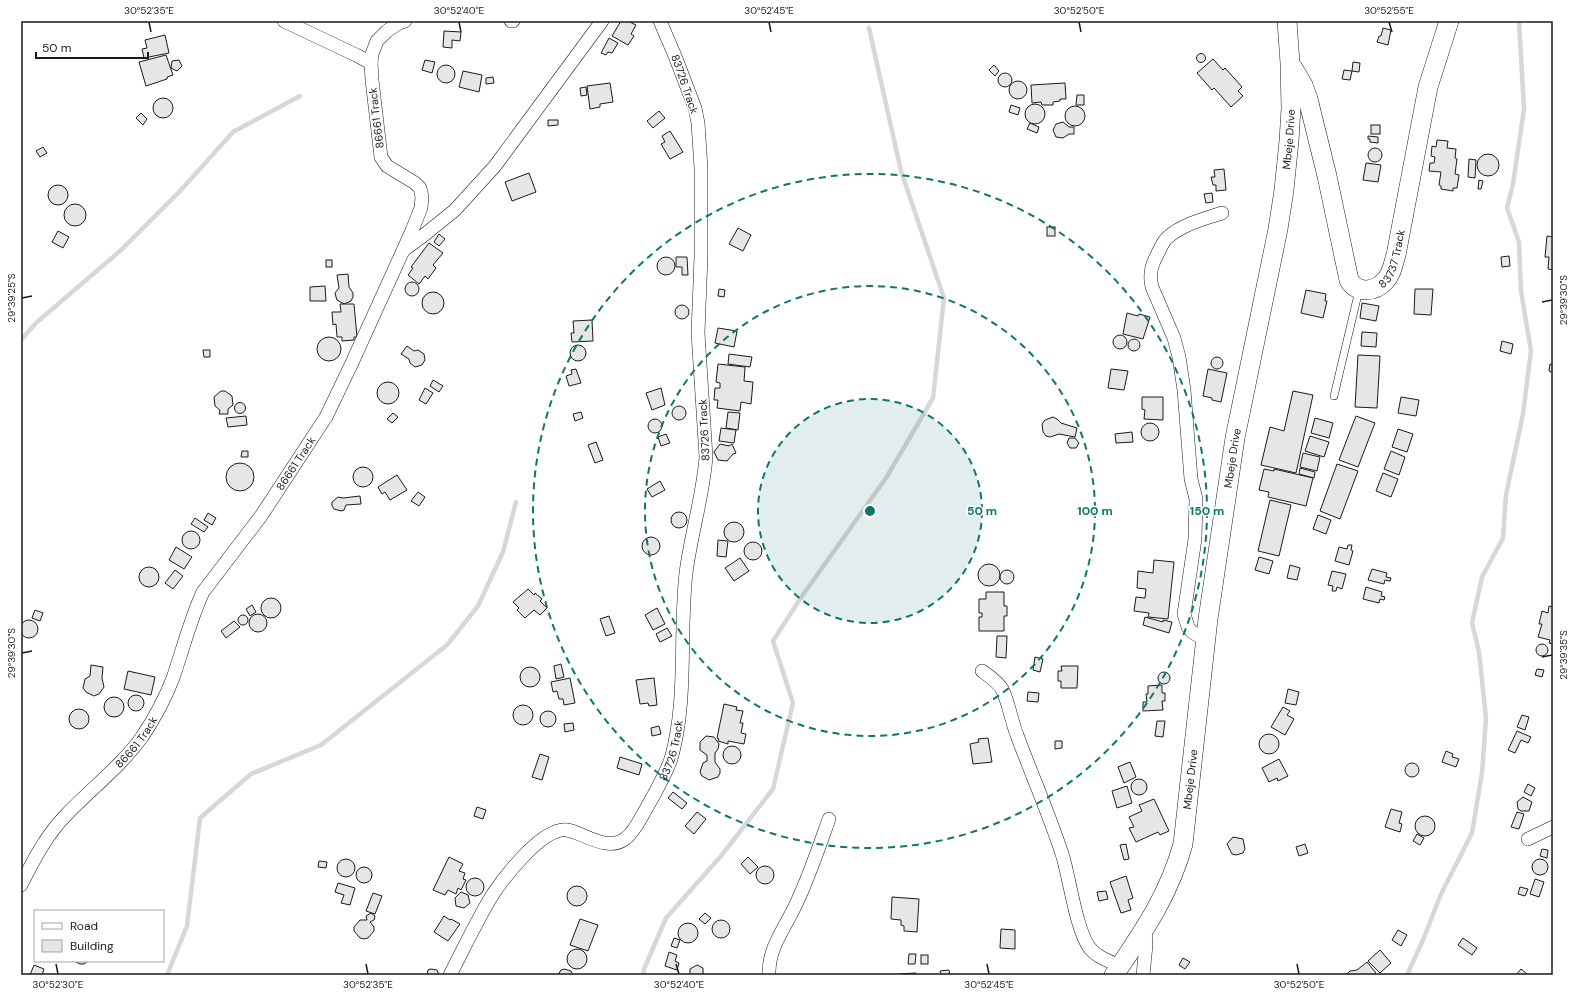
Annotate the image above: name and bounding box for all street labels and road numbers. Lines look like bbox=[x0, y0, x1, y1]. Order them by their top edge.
street label: 83726 Track bbox=[668, 52, 702, 116]
street label: 86661 Track bbox=[365, 86, 387, 149]
street label: Mbeje Drive bbox=[1279, 109, 1298, 170]
street label: 83737 Track bbox=[1375, 228, 1408, 291]
street label: 83726 Track bbox=[695, 398, 713, 461]
street label: Mbeje Drive bbox=[1221, 427, 1244, 489]
street label: 86661 Track bbox=[273, 434, 318, 493]
street label: 86661 Track bbox=[112, 714, 160, 771]
street label: 83726 Track bbox=[656, 719, 686, 783]
street label: Mbeje Drive bbox=[1180, 748, 1200, 810]

